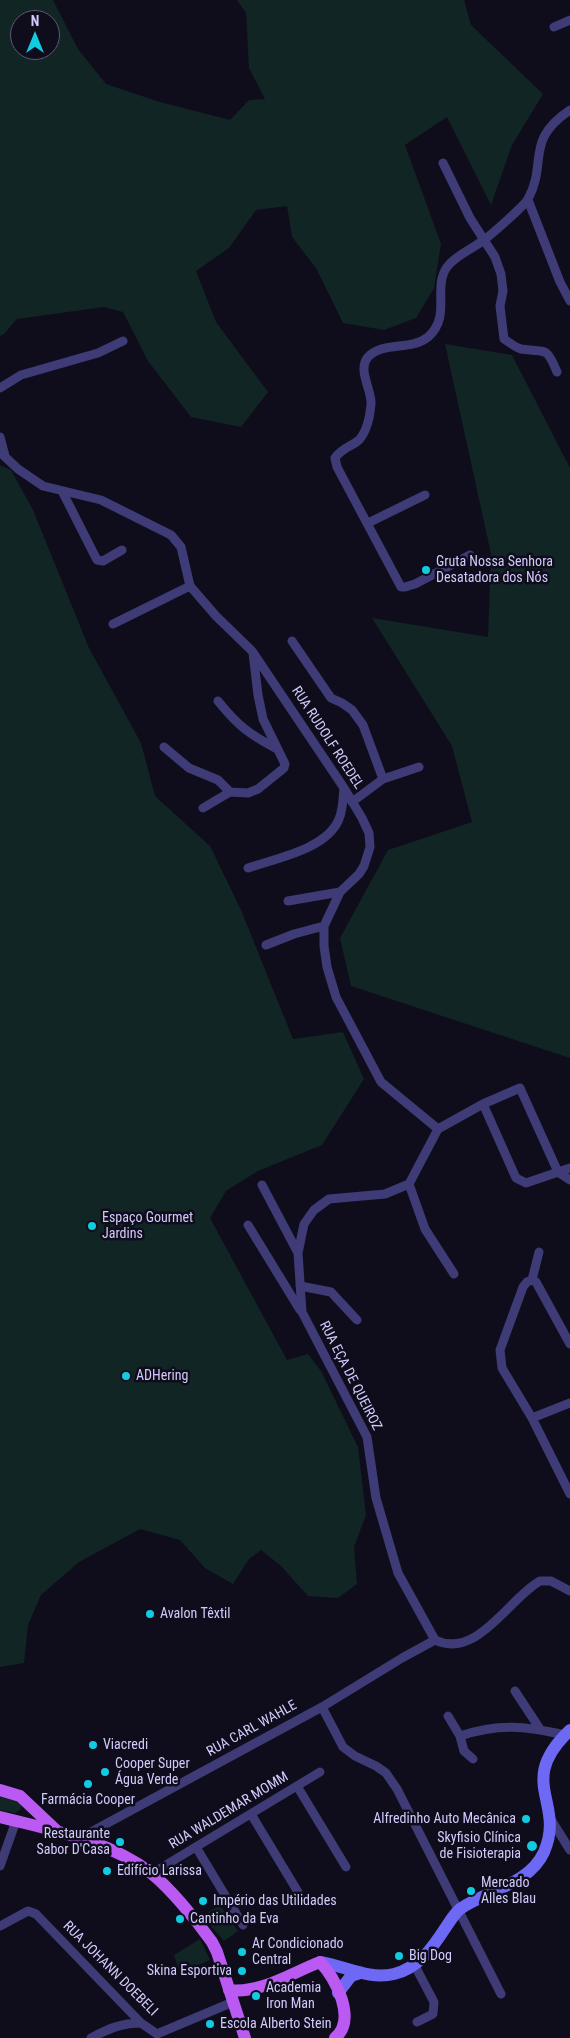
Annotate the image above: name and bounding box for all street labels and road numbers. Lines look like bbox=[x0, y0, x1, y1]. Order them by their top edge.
street label: RUA RUDOLF ROEDEL bbox=[288, 683, 366, 793]
street label: RUA EÇA DE QUEIROZ bbox=[315, 1318, 385, 1434]
street label: RUA CARL WAHLE bbox=[204, 1697, 300, 1761]
street label: RUA WALDEMAR MOMM bbox=[166, 1769, 292, 1853]
street label: RUA JOHANN DOEBELI bbox=[59, 1918, 161, 2020]

